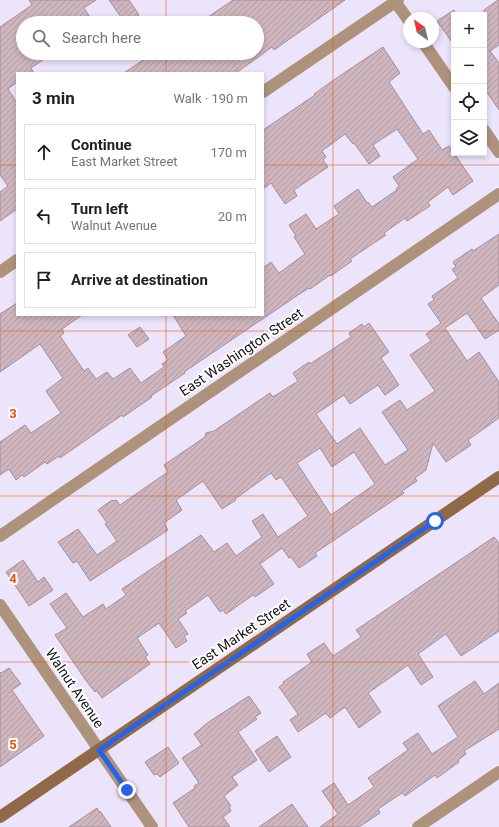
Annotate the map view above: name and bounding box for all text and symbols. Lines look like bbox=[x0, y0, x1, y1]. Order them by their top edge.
north arrow bbox=[403, 12, 439, 48]
map controls bbox=[451, 12, 487, 156]
button: + bbox=[451, 12, 487, 48]
search box bbox=[16, 16, 264, 60]
icon: search bbox=[30, 27, 52, 49]
text: Search here bbox=[62, 29, 141, 47]
button: − bbox=[451, 48, 487, 84]
button: locate bbox=[451, 84, 487, 120]
text: 3 min bbox=[32, 88, 75, 108]
text: Walk · 190 m bbox=[173, 91, 248, 106]
button: layers bbox=[451, 120, 487, 156]
text: Continue bbox=[71, 136, 132, 154]
icon: ahead bbox=[33, 141, 55, 163]
text: 170 m bbox=[210, 145, 247, 160]
text: East Market Street bbox=[71, 154, 178, 169]
text: Turn left bbox=[71, 200, 128, 218]
icon: left bbox=[33, 205, 55, 227]
text: 20 m bbox=[218, 209, 247, 224]
text: Walnut Avenue bbox=[71, 218, 157, 233]
icon: arrive bbox=[33, 269, 55, 291]
text: Arrive at destination bbox=[71, 271, 208, 289]
street label: East Washington Street bbox=[176, 305, 306, 399]
text: 3 bbox=[9, 406, 17, 421]
route start bbox=[426, 512, 444, 530]
text: 4 bbox=[9, 571, 17, 586]
street label: East Market Street bbox=[189, 595, 293, 673]
street label: Walnut Avenue bbox=[43, 645, 107, 731]
text: 5 bbox=[9, 737, 17, 752]
route end bbox=[118, 781, 136, 799]

